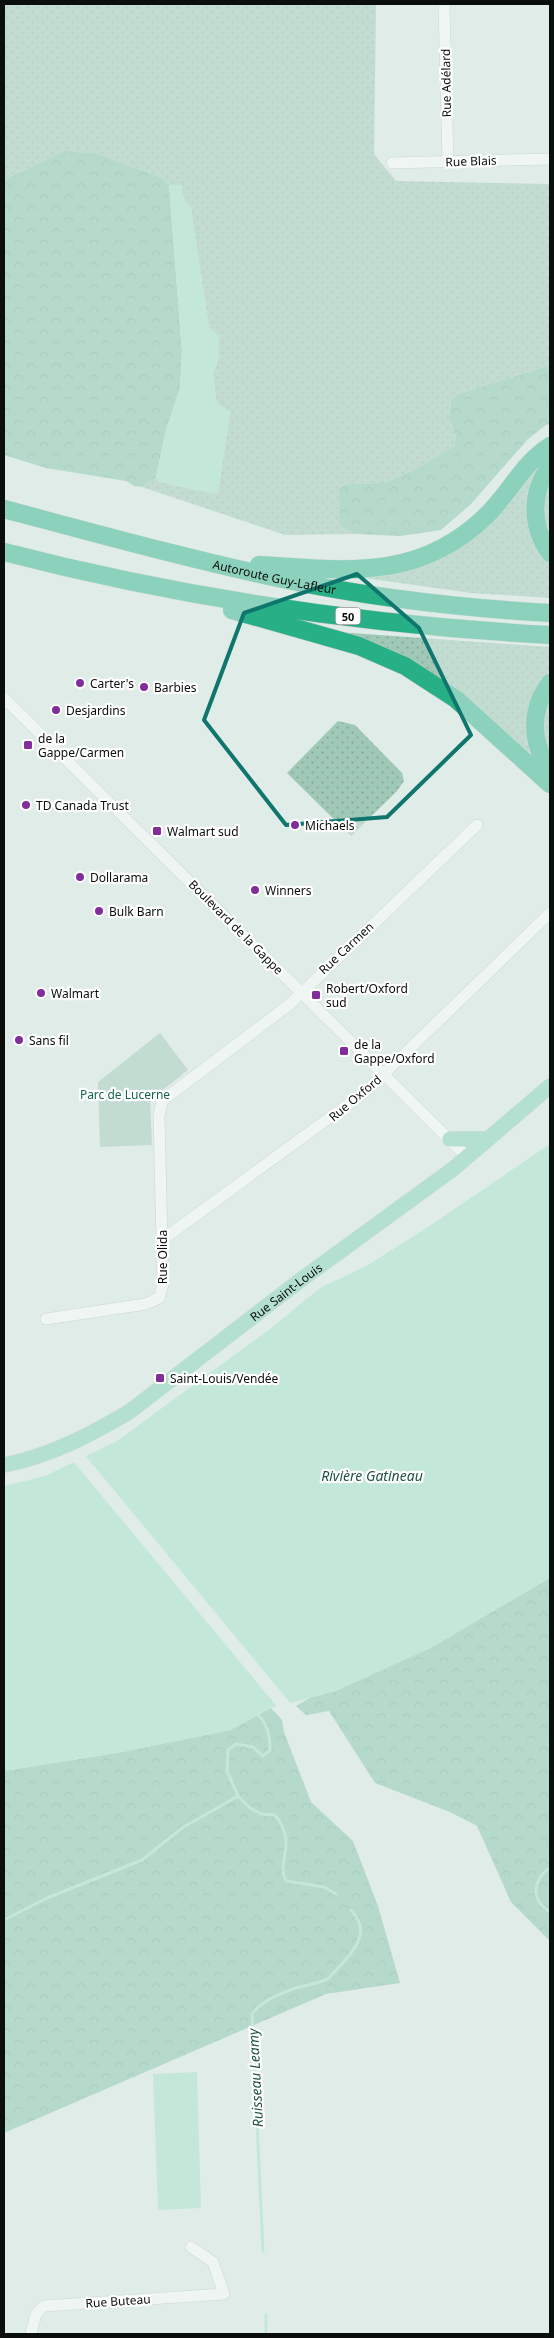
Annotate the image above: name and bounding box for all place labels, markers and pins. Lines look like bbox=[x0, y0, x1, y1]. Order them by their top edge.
place label: Carter's bbox=[90, 675, 134, 692]
marker: Carter's bbox=[74, 677, 86, 689]
place label: Barbies bbox=[154, 679, 197, 696]
marker: Barbies bbox=[138, 681, 150, 693]
place label: Desjardins bbox=[66, 702, 126, 719]
marker: Desjardins bbox=[50, 704, 62, 716]
place label: de la Gappe/Carmen bbox=[38, 730, 124, 761]
marker: de la Gappe/Carmen bbox=[22, 739, 34, 751]
place label: TD Canada Trust bbox=[36, 797, 129, 814]
marker: TD Canada Trust bbox=[20, 799, 32, 811]
place label: Michaels bbox=[305, 817, 355, 834]
marker: Michaels bbox=[289, 819, 301, 831]
place label: Walmart sud bbox=[167, 823, 239, 840]
marker: Walmart sud bbox=[151, 825, 163, 837]
place label: Dollarama bbox=[90, 869, 148, 886]
marker: Dollarama bbox=[74, 871, 86, 883]
place label: Winners bbox=[265, 882, 312, 899]
marker: Winners bbox=[249, 884, 261, 896]
place label: Bulk Barn bbox=[109, 903, 164, 920]
marker: Bulk Barn bbox=[93, 905, 105, 917]
place label: Robert/Oxford sud bbox=[326, 980, 408, 1011]
place label: Walmart bbox=[51, 985, 100, 1002]
marker: Walmart bbox=[35, 987, 47, 999]
marker: Robert/Oxford sud bbox=[310, 989, 322, 1001]
place label: Sans fil bbox=[29, 1032, 69, 1049]
marker: Sans fil bbox=[13, 1034, 25, 1046]
place label: de la Gappe/Oxford bbox=[354, 1036, 435, 1067]
marker: de la Gappe/Oxford bbox=[338, 1045, 350, 1057]
place label: Saint-Louis/Vendée bbox=[170, 1370, 279, 1387]
marker: Saint-Louis/Vendée bbox=[154, 1372, 166, 1384]

